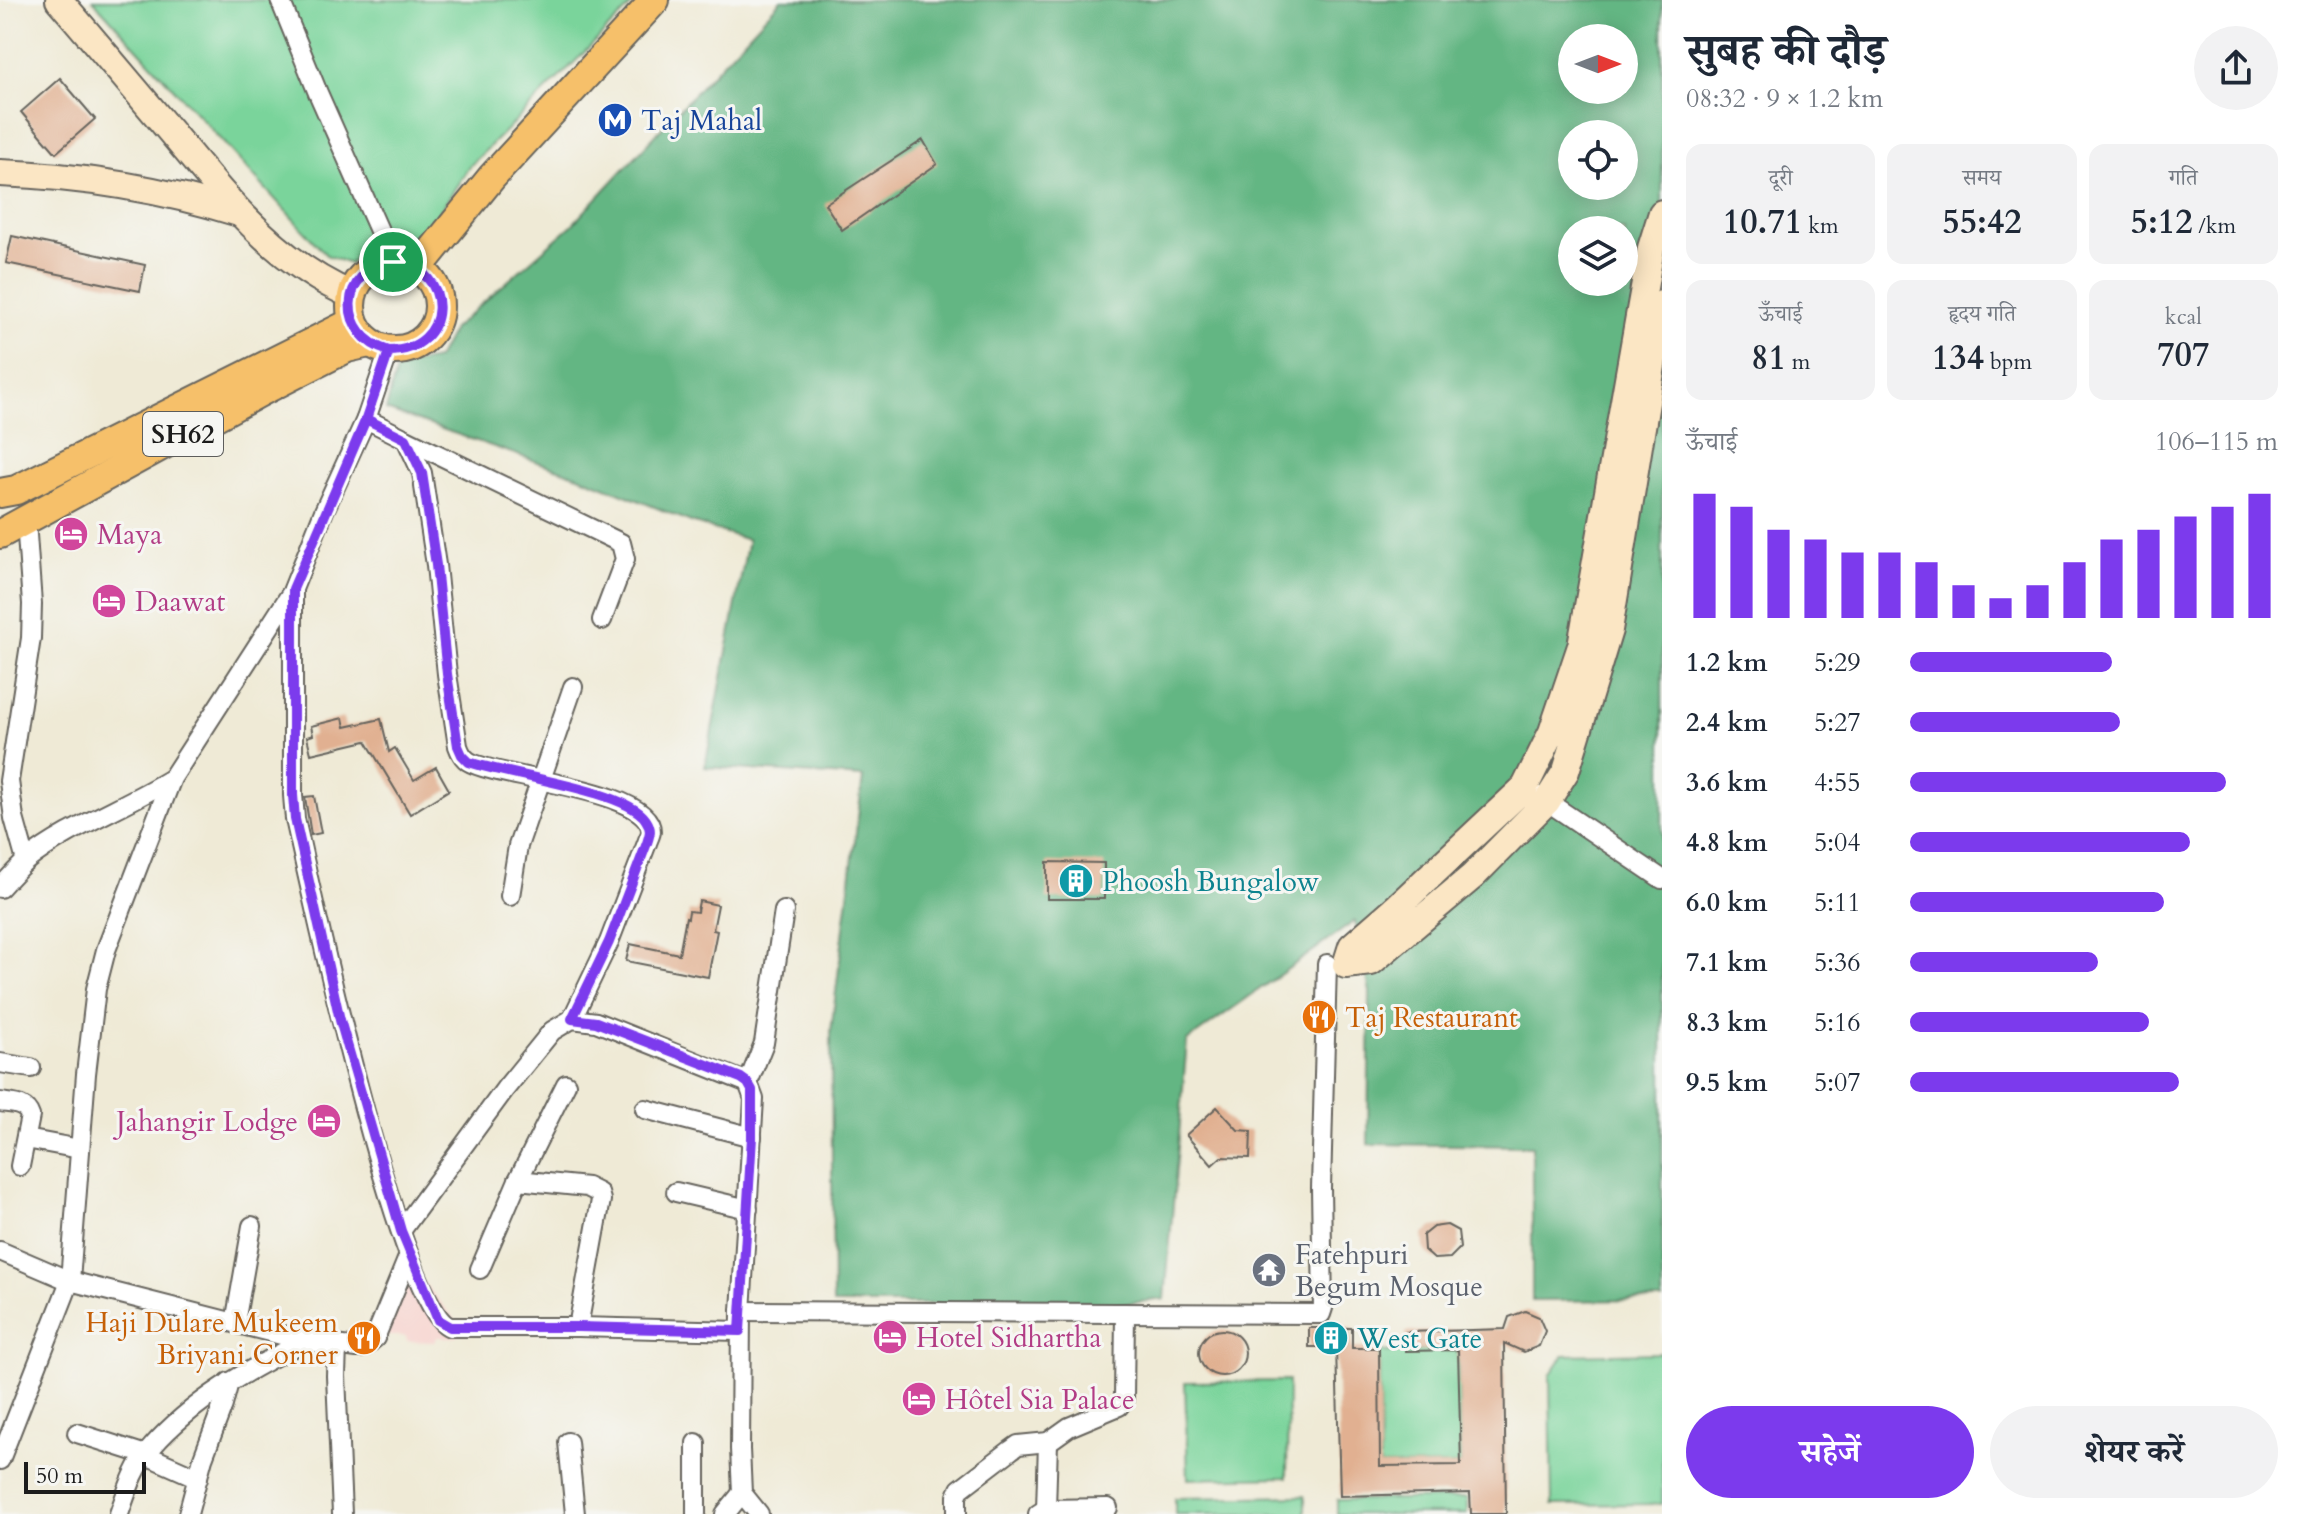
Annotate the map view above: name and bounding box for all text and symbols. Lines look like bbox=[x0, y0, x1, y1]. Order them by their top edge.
text: सुबह की दौड़ bbox=[1686, 21, 1886, 81]
north arrow bbox=[1558, 24, 1638, 104]
map controls bbox=[1558, 24, 1638, 296]
button: share bbox=[2194, 26, 2278, 110]
text: 08:32 · 9 × 1.2 km bbox=[1686, 81, 1883, 116]
metro station icon: Taj Mahal bbox=[596, 101, 634, 139]
place label: Taj Mahal bbox=[641, 102, 762, 140]
button: locate bbox=[1558, 120, 1638, 200]
text: दूरी bbox=[1769, 163, 1793, 193]
text: समय bbox=[1963, 163, 2001, 193]
text: गति bbox=[2169, 163, 2198, 193]
text: 10.71 bbox=[1723, 199, 1802, 245]
text: 55:42 bbox=[1942, 199, 2022, 245]
text: 5:12 bbox=[2131, 199, 2193, 245]
text: km bbox=[1802, 211, 1839, 241]
text: /km bbox=[2193, 211, 2236, 241]
button: layers bbox=[1558, 216, 1638, 296]
pin bbox=[359, 228, 427, 296]
icon: arrive bbox=[371, 240, 415, 284]
text: ऊँचाई bbox=[1759, 299, 1802, 329]
text: हृदय गति bbox=[1948, 299, 2016, 329]
text: kcal bbox=[2165, 302, 2202, 332]
text: 707 bbox=[2157, 332, 2209, 378]
text: 81 bbox=[1751, 335, 1786, 381]
text: 134 bbox=[1932, 335, 1984, 381]
text: m bbox=[1786, 347, 1810, 377]
text: bpm bbox=[1984, 347, 2032, 377]
road number: SH62 bbox=[143, 412, 223, 456]
text: ऊँचाई bbox=[1686, 424, 1737, 459]
text: 106–115 m bbox=[2155, 424, 2278, 459]
hotel icon: Maya bbox=[52, 515, 90, 553]
place label: Maya bbox=[97, 516, 162, 554]
hotel icon: Daawat bbox=[90, 582, 128, 620]
place label: Daawat bbox=[135, 583, 225, 621]
text: 1.2 km bbox=[1686, 645, 1767, 680]
text: 5:29 bbox=[1814, 645, 1861, 680]
text: 2.4 km bbox=[1686, 705, 1767, 740]
text: 5:27 bbox=[1814, 705, 1861, 740]
text: 3.6 km bbox=[1686, 765, 1767, 800]
text: 4:55 bbox=[1814, 765, 1861, 800]
text: 4.8 km bbox=[1686, 825, 1767, 860]
text: 5:04 bbox=[1814, 825, 1861, 860]
building icon: Phoosh Bungalow bbox=[1057, 862, 1095, 900]
place label: Phoosh Bungalow bbox=[1102, 863, 1320, 901]
text: 6.0 km bbox=[1686, 885, 1767, 920]
text: 5:11 bbox=[1814, 885, 1861, 920]
text: 7.1 km bbox=[1686, 945, 1767, 980]
text: 5:36 bbox=[1814, 945, 1861, 980]
restaurant icon: Taj Restaurant bbox=[1300, 998, 1338, 1036]
place label: Taj Restaurant bbox=[1345, 999, 1518, 1037]
text: 8.3 km bbox=[1686, 1005, 1767, 1040]
text: 5:16 bbox=[1814, 1005, 1861, 1040]
text: 9.5 km bbox=[1686, 1065, 1767, 1100]
text: 5:07 bbox=[1814, 1065, 1861, 1100]
hotel icon: Jahangir Lodge bbox=[305, 1102, 343, 1140]
place label: Jahangir Lodge bbox=[112, 1103, 298, 1141]
place label: Fatehpuri Begum Mosque bbox=[1295, 1236, 1483, 1306]
temple icon: Fatehpuri Begum Mosque bbox=[1250, 1251, 1288, 1289]
place label: Haji Dulare Mukeem Briyani Corner bbox=[86, 1304, 339, 1374]
hotel icon: Hotel Sidhartha bbox=[871, 1318, 909, 1356]
restaurant icon: Haji Dulare Mukeem Briyani Corner bbox=[345, 1319, 383, 1357]
place label: Hotel Sidhartha bbox=[916, 1319, 1102, 1357]
building icon: West Gate bbox=[1312, 1319, 1350, 1357]
place label: West Gate bbox=[1356, 1320, 1482, 1358]
hotel icon: Hôtel Sia Palace bbox=[900, 1380, 938, 1418]
place label: Hôtel Sia Palace bbox=[945, 1381, 1135, 1419]
button: सहेजें bbox=[1686, 1406, 1974, 1498]
button: शेयर करें bbox=[1990, 1406, 2278, 1498]
scale bar bbox=[24, 1458, 146, 1494]
text: 50 m bbox=[36, 1461, 83, 1491]

